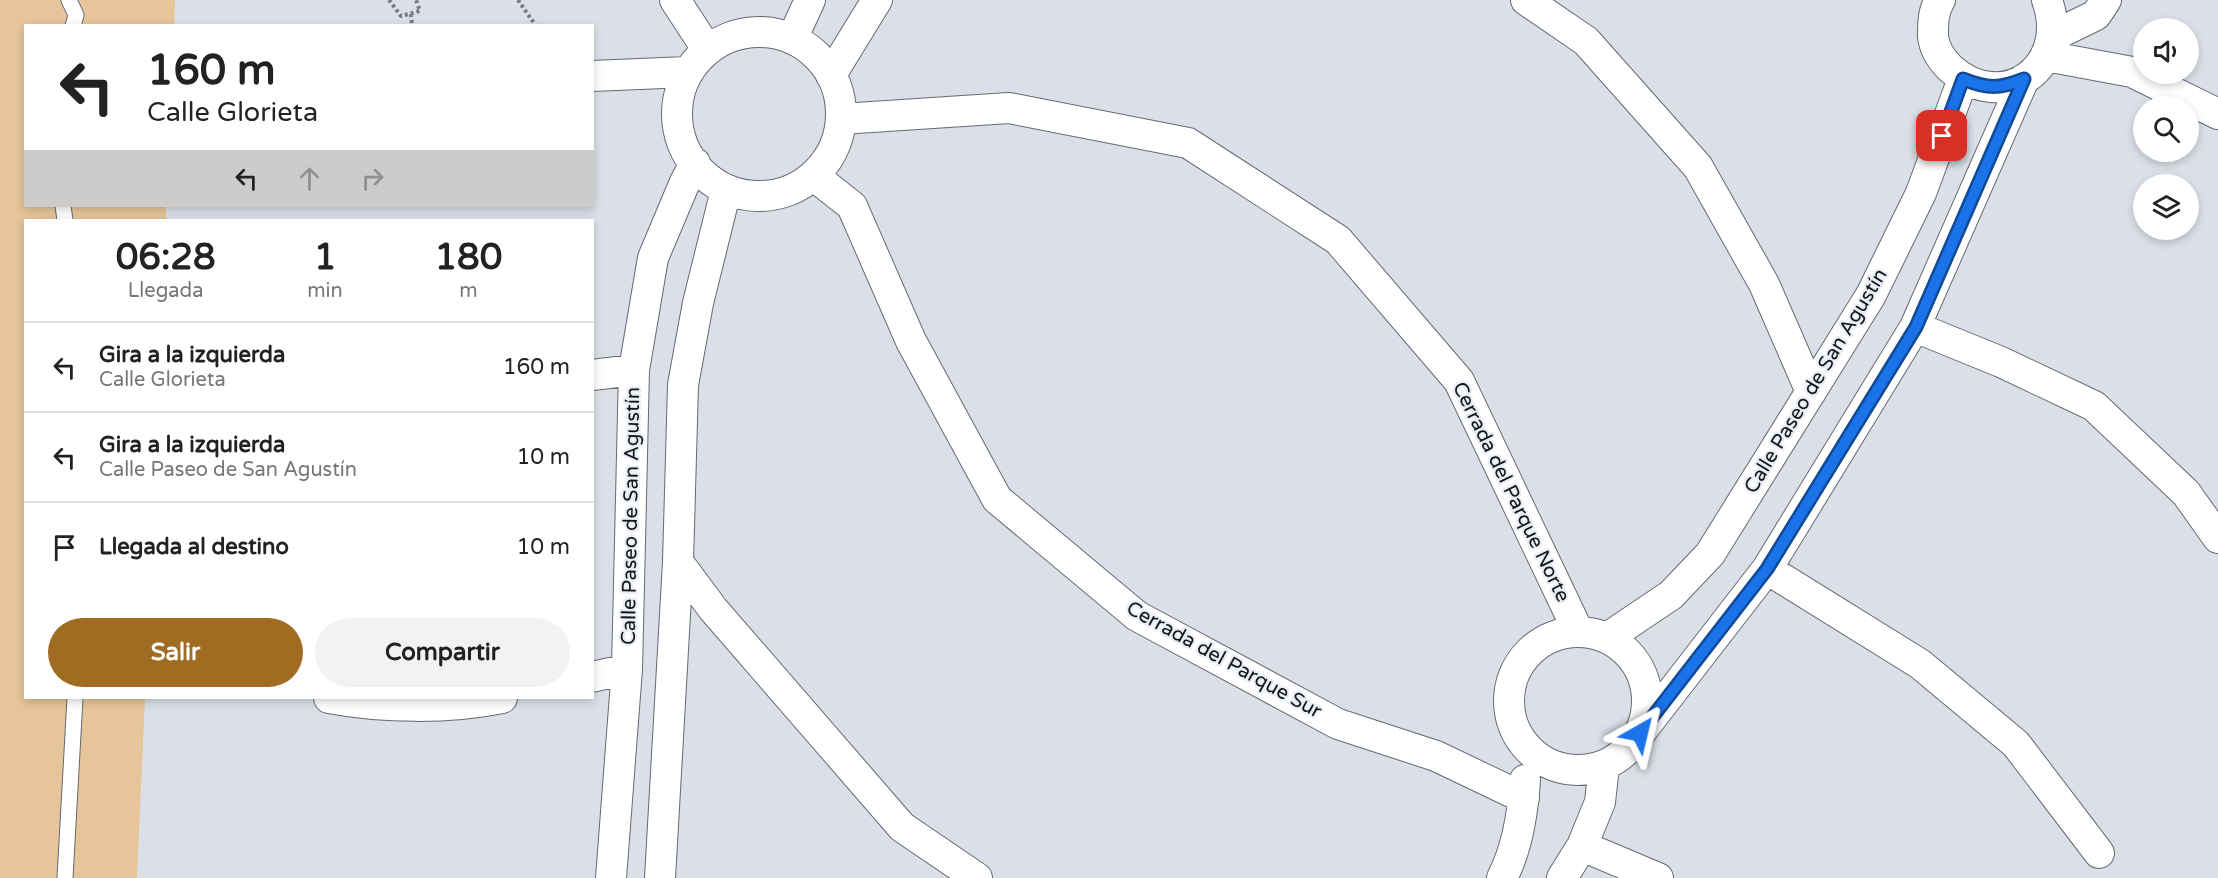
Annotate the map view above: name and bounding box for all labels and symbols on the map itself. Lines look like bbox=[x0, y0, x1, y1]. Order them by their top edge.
pin bbox=[1916, 110, 1967, 161]
street label: Calle Paseo de San Agustín bbox=[1739, 264, 1893, 498]
street label: Cerrada del Parque Norte bbox=[1447, 378, 1575, 606]
street label: Calle Paseo de San Agustín bbox=[617, 387, 645, 645]
street label: Cerrada del Parque Sur bbox=[1122, 596, 1326, 724]
position arrow bbox=[1608, 701, 1672, 765]

